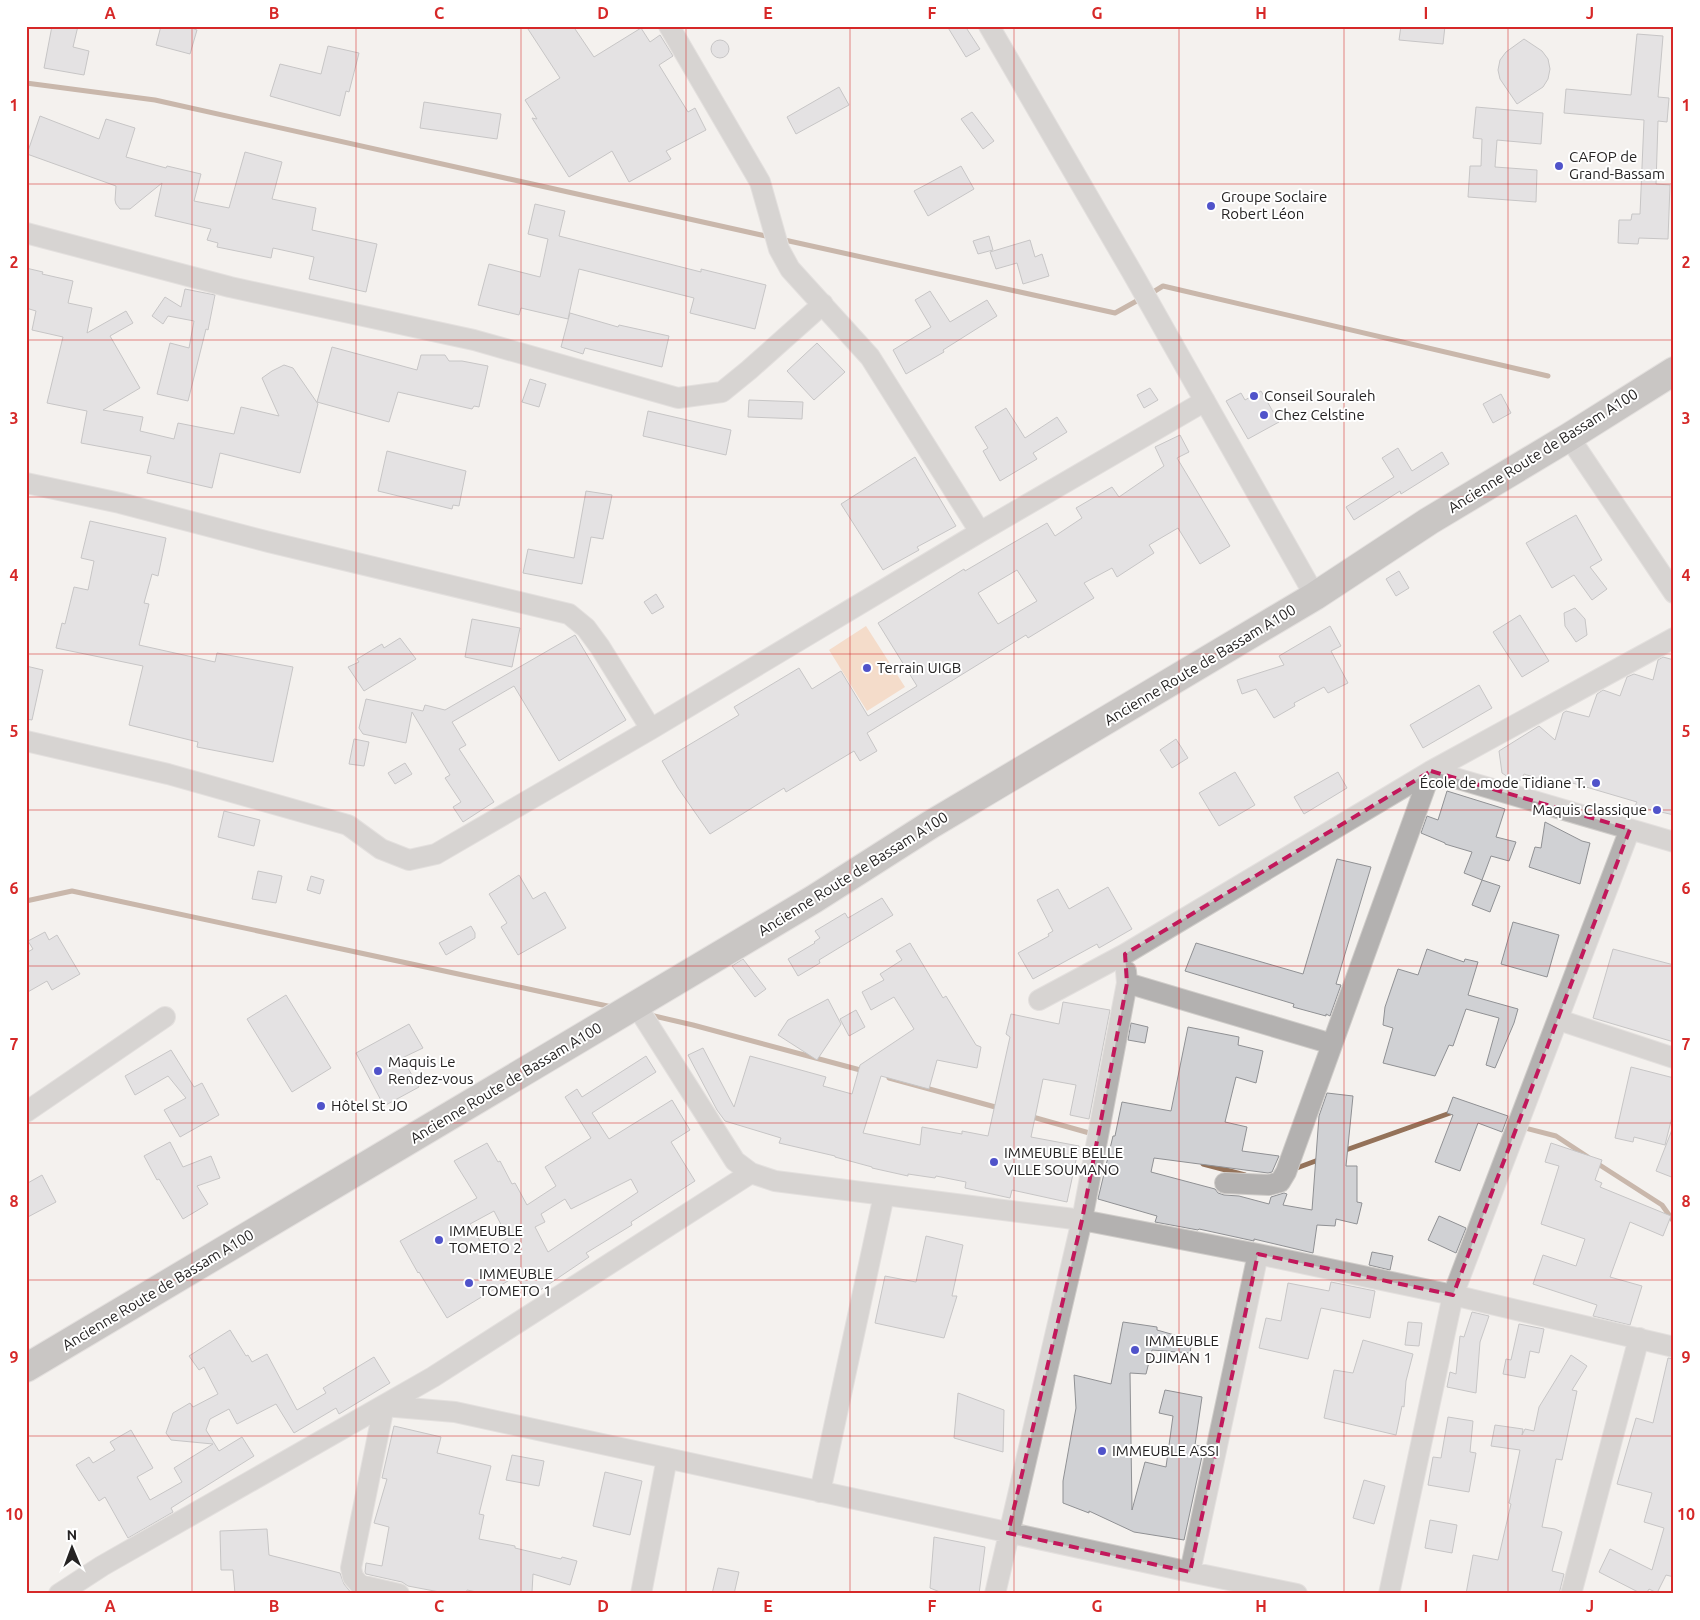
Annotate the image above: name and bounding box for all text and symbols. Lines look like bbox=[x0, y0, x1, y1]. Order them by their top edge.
text: A bbox=[104, 4, 116, 22]
text: B bbox=[269, 4, 279, 22]
text: C bbox=[434, 4, 444, 22]
text: D bbox=[597, 4, 609, 22]
text: E bbox=[763, 4, 773, 22]
text: F bbox=[928, 4, 937, 22]
text: G bbox=[1091, 4, 1103, 22]
text: H bbox=[1255, 4, 1267, 22]
text: I bbox=[1424, 4, 1428, 22]
text: J bbox=[1586, 4, 1594, 22]
text: 1 bbox=[9, 96, 19, 114]
text: 1 bbox=[1681, 96, 1691, 114]
place label: CAFOP de Grand-Bassam bbox=[1569, 148, 1665, 182]
marker: CAFOP de Grand-Bassam bbox=[1553, 160, 1565, 172]
place label: Groupe Soclaire Robert Léon bbox=[1221, 188, 1327, 222]
marker: Groupe Soclaire Robert Léon bbox=[1205, 200, 1217, 212]
text: 2 bbox=[9, 253, 19, 271]
text: 2 bbox=[1681, 253, 1691, 271]
street label: Ancienne Route de Bassam A100 bbox=[1445, 385, 1641, 516]
place label: Conseil Souraleh bbox=[1264, 387, 1376, 404]
marker: Conseil Souraleh bbox=[1248, 390, 1260, 402]
place label: Chez Celstine bbox=[1274, 406, 1365, 423]
text: 3 bbox=[9, 409, 19, 427]
marker: Chez Celstine bbox=[1258, 409, 1270, 421]
text: 3 bbox=[1681, 409, 1691, 427]
text: 4 bbox=[9, 566, 19, 584]
text: 4 bbox=[1681, 566, 1691, 584]
street label: Ancienne Route de Bassam A100 bbox=[1101, 601, 1299, 729]
place label: Terrain UIGB bbox=[877, 659, 961, 676]
marker: Terrain UIGB bbox=[861, 662, 873, 674]
text: 5 bbox=[9, 722, 19, 740]
text: 5 bbox=[1681, 722, 1691, 740]
place label: École de mode Tidiane T. bbox=[1420, 774, 1586, 791]
marker: École de mode Tidiane T. bbox=[1590, 777, 1602, 789]
place label: Maquis Classique bbox=[1532, 801, 1647, 818]
marker: Maquis Classique bbox=[1651, 804, 1663, 816]
street label: Ancienne Route de Bassam A100 bbox=[755, 808, 951, 939]
text: 6 bbox=[9, 879, 19, 897]
text: 6 bbox=[1681, 879, 1691, 897]
street label: Ancienne Route de Bassam A100 bbox=[407, 1019, 605, 1147]
text: 7 bbox=[9, 1035, 19, 1053]
text: 7 bbox=[1681, 1035, 1691, 1053]
place label: Maquis Le Rendez-vous bbox=[388, 1053, 474, 1087]
marker: Maquis Le Rendez-vous bbox=[372, 1065, 384, 1077]
place label: Hôtel St JO bbox=[331, 1097, 408, 1114]
marker: Hôtel St JO bbox=[315, 1100, 327, 1112]
place label: IMMEUBLE BELLE VILLE SOUMANO bbox=[1004, 1144, 1123, 1178]
marker: IMMEUBLE BELLE VILLE SOUMANO bbox=[988, 1156, 1000, 1168]
text: 8 bbox=[9, 1192, 19, 1210]
text: 8 bbox=[1681, 1192, 1691, 1210]
place label: IMMEUBLE TOMETO 2 bbox=[449, 1222, 523, 1256]
street label: Ancienne Route de Bassam A100 bbox=[59, 1226, 257, 1354]
marker: IMMEUBLE TOMETO 2 bbox=[433, 1234, 445, 1246]
place label: IMMEUBLE TOMETO 1 bbox=[479, 1265, 553, 1299]
marker: IMMEUBLE TOMETO 1 bbox=[463, 1277, 475, 1289]
place label: IMMEUBLE DJIMAN 1 bbox=[1145, 1332, 1219, 1366]
marker: IMMEUBLE DJIMAN 1 bbox=[1129, 1344, 1141, 1356]
text: 9 bbox=[9, 1348, 19, 1366]
text: 9 bbox=[1681, 1348, 1691, 1366]
place label: IMMEUBLE ASSI bbox=[1112, 1442, 1219, 1459]
marker: IMMEUBLE ASSI bbox=[1096, 1445, 1108, 1457]
text: 10 bbox=[5, 1505, 23, 1523]
text: 10 bbox=[1677, 1505, 1695, 1523]
north arrow bbox=[48, 1522, 98, 1572]
text: N bbox=[66, 1527, 77, 1543]
text: A bbox=[104, 1597, 116, 1615]
text: B bbox=[269, 1597, 279, 1615]
text: C bbox=[434, 1597, 444, 1615]
text: D bbox=[597, 1597, 609, 1615]
text: E bbox=[763, 1597, 773, 1615]
text: F bbox=[928, 1597, 937, 1615]
text: G bbox=[1091, 1597, 1103, 1615]
text: H bbox=[1255, 1597, 1267, 1615]
text: I bbox=[1424, 1597, 1428, 1615]
text: J bbox=[1586, 1597, 1594, 1615]

